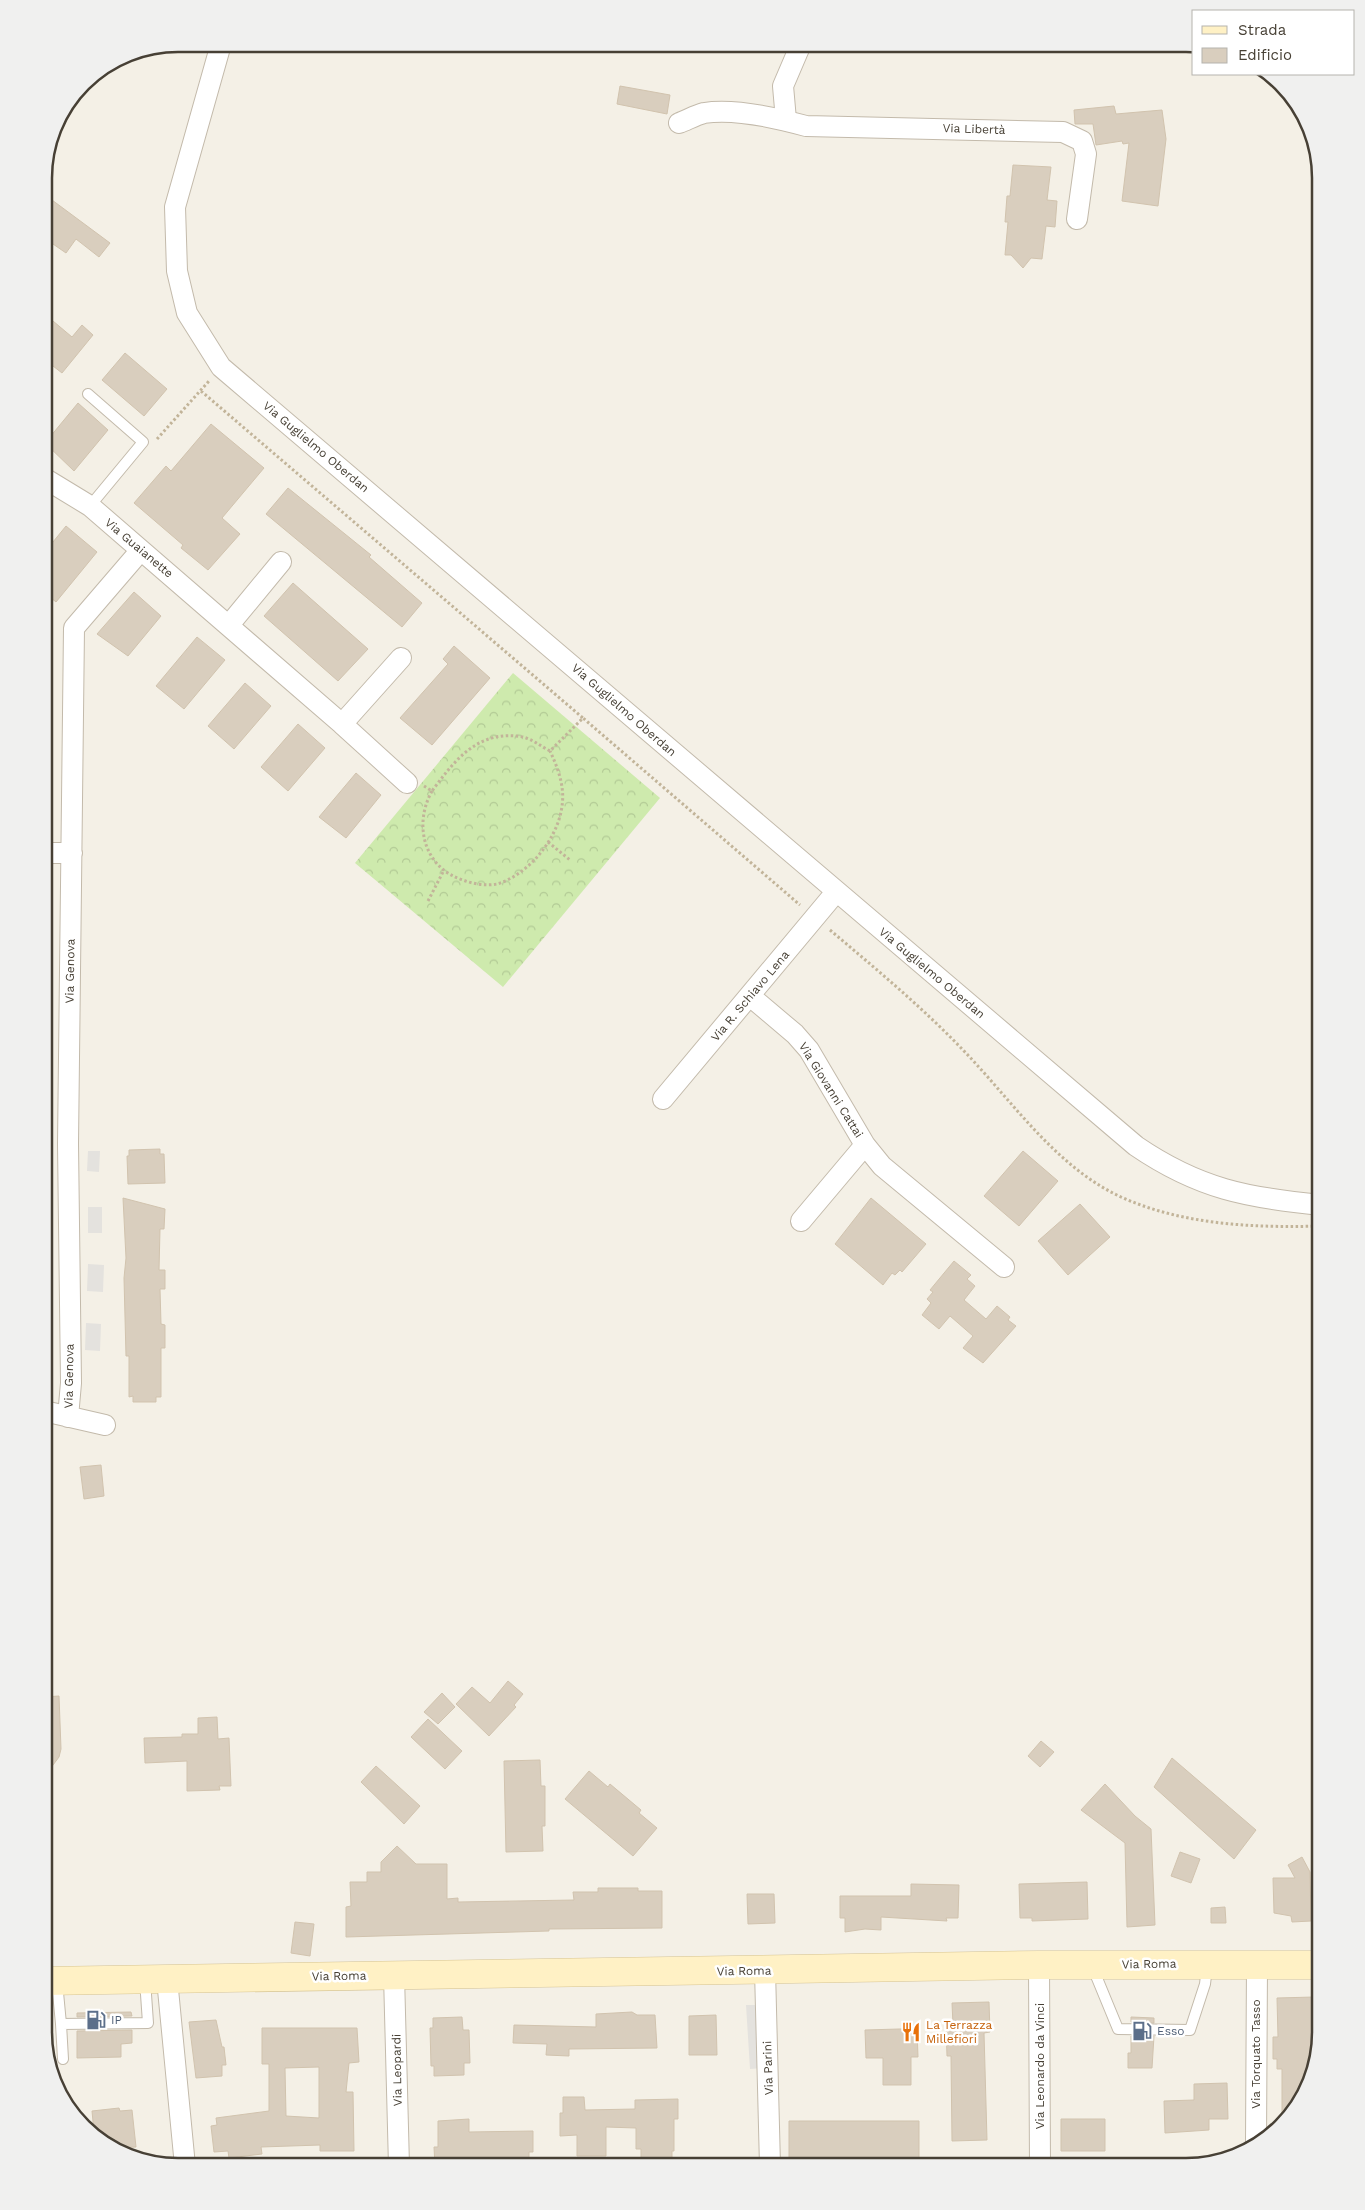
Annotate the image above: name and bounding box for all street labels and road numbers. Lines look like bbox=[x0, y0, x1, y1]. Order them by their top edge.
street label: Via Libertà bbox=[942, 121, 1006, 137]
street label: Via Guglielmo Oberdan bbox=[260, 399, 372, 495]
street label: Via Guaianette bbox=[102, 515, 176, 581]
street label: Via Guglielmo Oberdan bbox=[569, 661, 679, 759]
street label: Via Guglielmo Oberdan bbox=[876, 925, 988, 1021]
street label: Via Genova bbox=[62, 938, 78, 1003]
street label: Via R. Schiavo Lena bbox=[708, 948, 792, 1044]
street label: Via Giovanni Cattai bbox=[796, 1040, 866, 1140]
street label: Via Genova bbox=[61, 1343, 77, 1408]
street label: Via Roma bbox=[1121, 1957, 1177, 1971]
street label: Via Roma bbox=[716, 1964, 772, 1978]
street label: Via Roma bbox=[311, 1969, 367, 1983]
street label: Via Torquato Tasso bbox=[1249, 1999, 1263, 2109]
street label: Via Leonardo da Vinci bbox=[1033, 2003, 1047, 2129]
street label: Via Leopardi bbox=[389, 2034, 405, 2106]
street label: Via Parini bbox=[760, 2041, 776, 2095]

